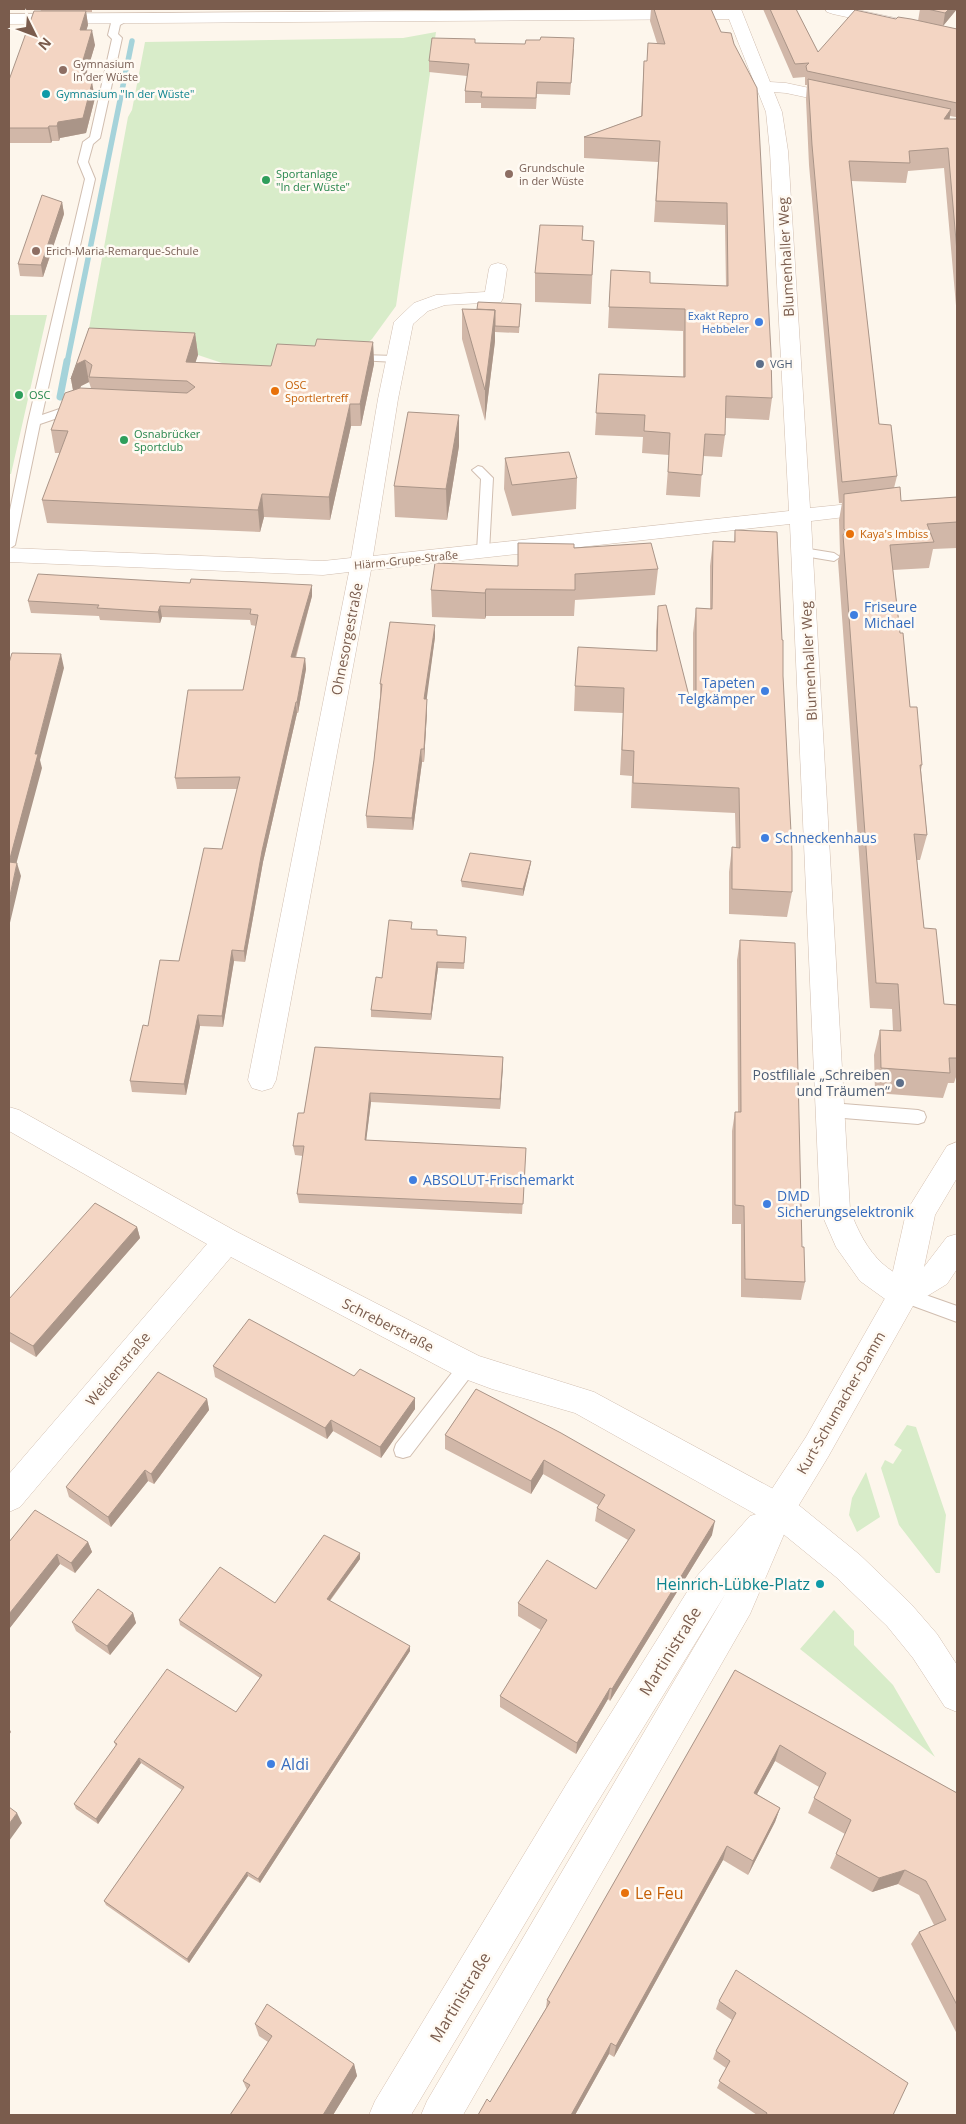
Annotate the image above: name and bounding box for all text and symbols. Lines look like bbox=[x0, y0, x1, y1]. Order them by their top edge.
north arrow bbox=[10, 10, 60, 60]
text: N bbox=[34, 33, 56, 55]
place label: Gymnasium In der Wüste bbox=[73, 56, 138, 84]
marker: Gymnasium In der Wüste bbox=[57, 64, 69, 76]
place label: Gymnasium "In der Wüste" bbox=[56, 86, 194, 101]
marker: Gymnasium "In der Wüste" bbox=[40, 88, 52, 100]
place label: Grundschule in der Wüste bbox=[519, 160, 585, 188]
place label: Sportanlage "In der Wüste" bbox=[276, 166, 350, 194]
marker: Grundschule in der Wüste bbox=[503, 168, 515, 180]
marker: Sportanlage "In der Wüste" bbox=[260, 174, 272, 186]
street label: Blumenhaller Weg bbox=[773, 196, 798, 317]
place label: Erich-Maria-Remarque-Schule bbox=[46, 243, 199, 258]
marker: Erich-Maria-Remarque-Schule bbox=[30, 245, 42, 257]
place label: Exakt Repro Hebbeler bbox=[688, 308, 750, 336]
marker: Exakt Repro Hebbeler bbox=[753, 316, 765, 328]
place label: VGH bbox=[770, 356, 793, 371]
marker: VGH bbox=[754, 358, 766, 370]
place label: OSC Sportlertreff bbox=[285, 377, 349, 405]
marker: OSC Sportlertreff bbox=[269, 385, 281, 397]
place label: OSC bbox=[29, 387, 51, 402]
marker: OSC bbox=[13, 389, 25, 401]
place label: Osnabrücker Sportclub bbox=[134, 426, 201, 454]
marker: Osnabrücker Sportclub bbox=[118, 434, 130, 446]
place label: Kaya's Imbiss bbox=[860, 526, 928, 541]
marker: Kaya's Imbiss bbox=[844, 528, 856, 540]
street label: Hiärm-Grupe-Straße bbox=[353, 547, 459, 572]
street label: Ohnesorgestraße bbox=[326, 581, 367, 697]
place label: Friseure Michael bbox=[864, 597, 917, 632]
street label: Blumenhaller Weg bbox=[796, 600, 821, 721]
marker: Friseure Michael bbox=[848, 609, 860, 621]
place label: Tapeten Telgkämper bbox=[678, 673, 755, 708]
marker: Tapeten Telgkämper bbox=[759, 685, 771, 697]
place label: Schneckenhaus bbox=[775, 828, 877, 847]
marker: Schneckenhaus bbox=[759, 832, 771, 844]
place label: Postfiliale „Schreiben und Träumen“ bbox=[753, 1065, 890, 1100]
marker: Postfiliale „Schreiben und Träumen“ bbox=[894, 1077, 906, 1089]
place label: ABSOLUT-Frischemarkt bbox=[423, 1170, 574, 1189]
marker: ABSOLUT-Frischemarkt bbox=[407, 1174, 419, 1186]
place label: DMD Sicherungselektronik bbox=[777, 1186, 914, 1221]
marker: DMD Sicherungselektronik bbox=[761, 1198, 773, 1210]
street label: Schreberstraße bbox=[339, 1293, 437, 1356]
street label: Weidenstraße bbox=[81, 1328, 154, 1410]
street label: Kurt-Schumacher-Damm bbox=[792, 1328, 889, 1478]
place label: Heinrich-Lübke-Platz bbox=[656, 1573, 810, 1595]
marker: Heinrich-Lübke-Platz bbox=[814, 1578, 826, 1590]
street label: Martinistraße bbox=[634, 1602, 706, 1700]
place label: Aldi bbox=[281, 1753, 309, 1775]
marker: Aldi bbox=[265, 1758, 277, 1770]
place label: Le Feu bbox=[635, 1882, 684, 1904]
marker: Le Feu bbox=[619, 1887, 631, 1899]
street label: Martinistraße bbox=[425, 1948, 495, 2046]

